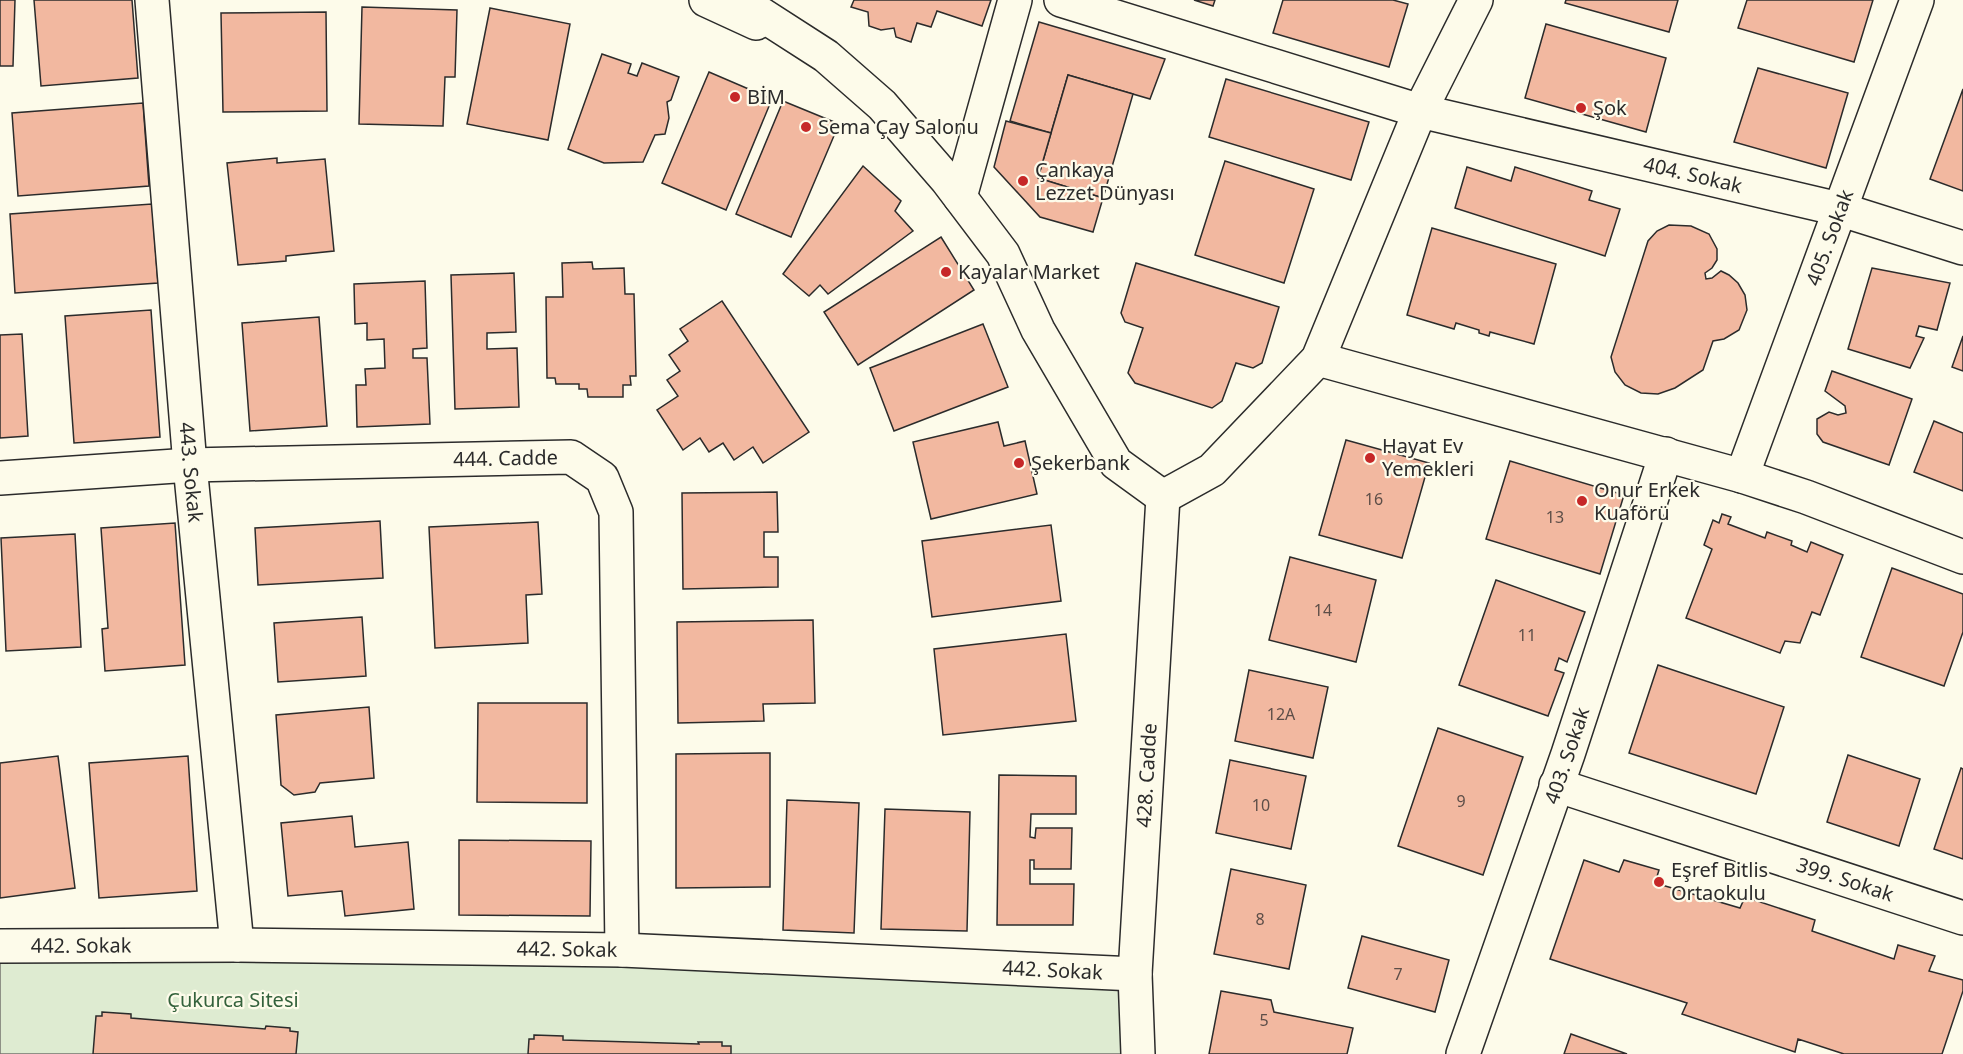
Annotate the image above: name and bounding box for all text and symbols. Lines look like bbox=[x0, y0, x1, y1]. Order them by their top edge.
place label: BİM bbox=[747, 83, 785, 110]
marker: BİM bbox=[728, 90, 742, 104]
place label: Şok bbox=[1593, 94, 1627, 121]
marker: Şok bbox=[1574, 101, 1588, 115]
place label: Sema Çay Salonu bbox=[818, 113, 979, 140]
marker: Sema Çay Salonu bbox=[799, 120, 813, 134]
street label: 404. Sokak bbox=[1641, 150, 1745, 199]
place label: Çankaya Lezzet Dünyası bbox=[1035, 156, 1175, 206]
marker: Çankaya Lezzet Dünyası bbox=[1016, 174, 1030, 188]
street label: 405. Sokak bbox=[1799, 185, 1859, 289]
place label: Kayalar Market bbox=[958, 258, 1100, 285]
marker: Kayalar Market bbox=[939, 265, 953, 279]
street label: 443. Sokak bbox=[174, 421, 210, 524]
place label: Hayat Ev Yemekleri bbox=[1382, 432, 1474, 482]
street label: 444. Cadde bbox=[453, 443, 558, 472]
place label: Şekerbank bbox=[1031, 449, 1130, 476]
marker: Hayat Ev Yemekleri bbox=[1363, 451, 1377, 465]
marker: Şekerbank bbox=[1012, 456, 1026, 470]
place label: Onur Erkek Kuaförü bbox=[1594, 476, 1700, 526]
house number: 16 bbox=[1365, 488, 1383, 510]
marker: Onur Erkek Kuaförü bbox=[1575, 494, 1589, 508]
house number: 13 bbox=[1546, 506, 1564, 528]
house number: 14 bbox=[1314, 599, 1332, 621]
house number: 11 bbox=[1518, 624, 1536, 646]
house number: 12A bbox=[1267, 703, 1296, 725]
street label: 403. Sokak bbox=[1538, 703, 1596, 808]
street label: 428. Cadde bbox=[1130, 722, 1163, 828]
house number: 9 bbox=[1456, 790, 1466, 812]
house number: 10 bbox=[1252, 794, 1270, 816]
street label: 399. Sokak bbox=[1793, 850, 1897, 908]
place label: Eşref Bitlis Ortaokulu bbox=[1671, 856, 1768, 906]
marker: Eşref Bitlis Ortaokulu bbox=[1652, 875, 1666, 889]
house number: 8 bbox=[1255, 908, 1265, 930]
street label: 442. Sokak bbox=[31, 931, 132, 959]
street label: 442. Sokak bbox=[516, 935, 618, 963]
street label: 442. Sokak bbox=[1002, 954, 1104, 985]
house number: 7 bbox=[1393, 963, 1403, 985]
park label: Çukurca Sitesi bbox=[167, 986, 299, 1013]
house number: 5 bbox=[1259, 1009, 1269, 1031]

